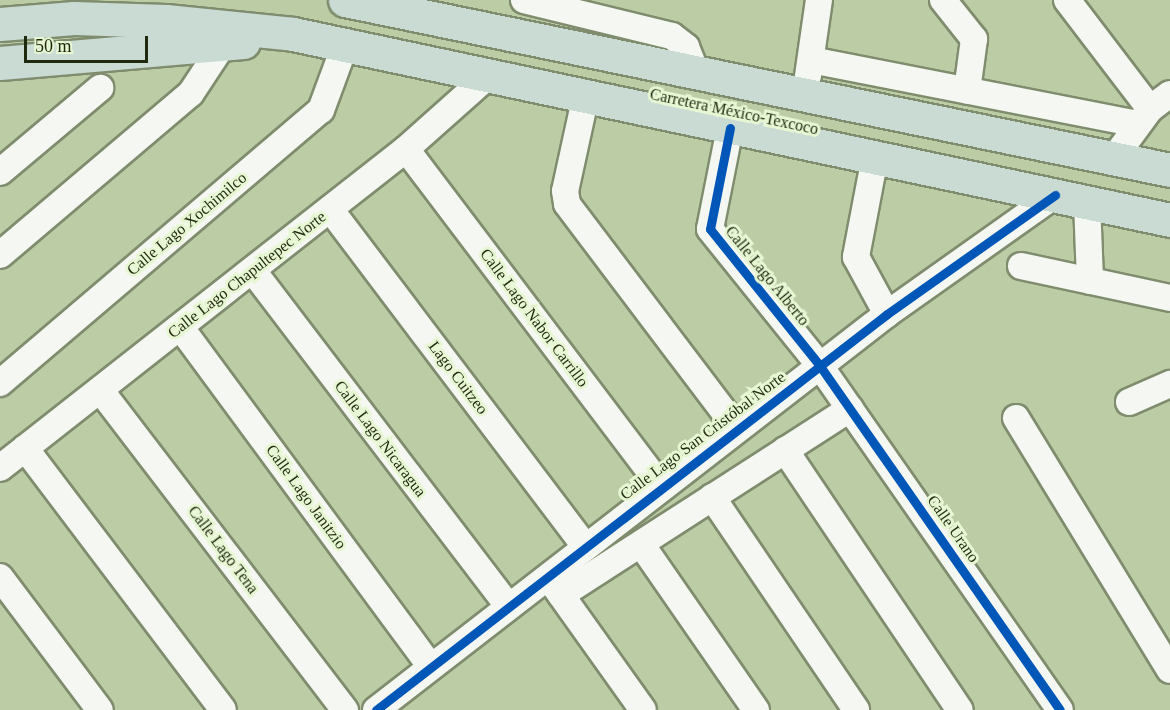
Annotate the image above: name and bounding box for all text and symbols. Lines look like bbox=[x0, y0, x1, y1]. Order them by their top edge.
scale bar bbox=[27, 24, 152, 62]
text: 50 m bbox=[35, 36, 72, 56]
street label: Carretera México-Texcoco bbox=[648, 85, 820, 139]
street label: Calle Lago Xochimilco bbox=[123, 168, 251, 280]
street label: Calle Lago Chapultepec Norte bbox=[164, 207, 330, 343]
street label: Calle Lago Alberto bbox=[721, 222, 813, 330]
street label: Calle Lago Nabor Carrillo bbox=[476, 245, 592, 391]
street label: Lago Cuitzeo bbox=[424, 338, 492, 418]
street label: Calle Lago San Cristóbal Norte bbox=[617, 368, 789, 504]
street label: Calle Lago Nicaragua bbox=[330, 377, 430, 501]
street label: Calle Lago Janitzio bbox=[262, 441, 350, 553]
street label: Calle Urano bbox=[923, 492, 983, 566]
street label: Calle Lago Tena bbox=[184, 502, 262, 598]

